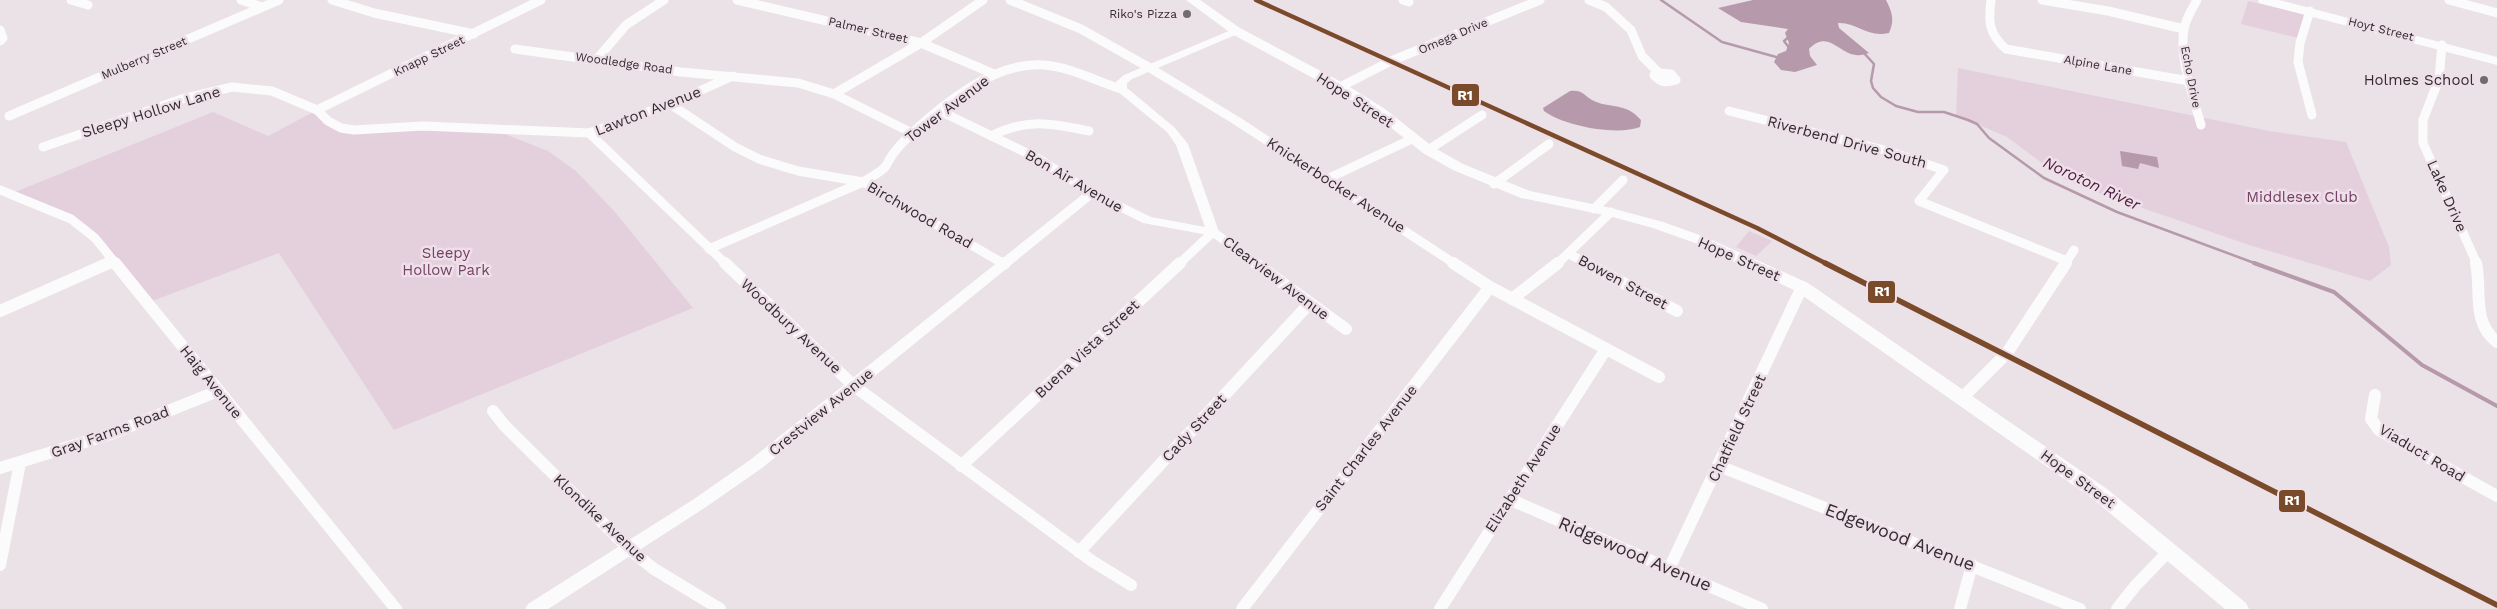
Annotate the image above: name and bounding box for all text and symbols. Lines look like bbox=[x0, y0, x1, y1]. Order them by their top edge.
place label: Riko's Pizza bbox=[1109, 7, 1177, 21]
marker: Riko's Pizza bbox=[1181, 8, 1193, 20]
street label: Palmer Street bbox=[827, 14, 909, 46]
street label: Hoyt Street bbox=[2347, 14, 2415, 44]
street label: Omega Drive bbox=[1416, 15, 1490, 57]
street label: Knapp Street bbox=[391, 33, 467, 79]
street label: Mulberry Street bbox=[99, 34, 189, 82]
street label: Echo Drive bbox=[2178, 45, 2204, 109]
street label: Woodledge Road bbox=[575, 49, 673, 77]
street label: Alpine Lane bbox=[2063, 52, 2133, 78]
street label: Hope Street bbox=[1313, 68, 1397, 132]
place label: Holmes School bbox=[2364, 71, 2474, 89]
street label: Tower Avenue bbox=[901, 72, 993, 146]
marker: Holmes School bbox=[2478, 74, 2490, 86]
street label: Sleepy Hollow Lane bbox=[80, 82, 222, 142]
street label: Lawton Avenue bbox=[593, 83, 703, 139]
line badge: R1 bbox=[1451, 83, 1480, 107]
text: R1 bbox=[1457, 87, 1473, 103]
street label: Riverbend Drive South bbox=[1765, 112, 1929, 172]
street label: Knickerbocker Avenue bbox=[1263, 133, 1409, 237]
street label: Bon Air Avenue bbox=[1022, 146, 1126, 216]
water label: Noroton River bbox=[2040, 153, 2144, 215]
street label: Lake Drive bbox=[2423, 157, 2471, 235]
street label: Birchwood Road bbox=[864, 178, 976, 252]
park label: Middlesex Club bbox=[2246, 188, 2358, 206]
street label: Clearview Avenue bbox=[1219, 232, 1333, 324]
street label: Hope Street bbox=[1695, 233, 1784, 285]
park label: Sleepy Hollow Park bbox=[402, 244, 490, 279]
street label: Bowen Street bbox=[1575, 251, 1672, 314]
street label: Woodbury Avenue bbox=[737, 275, 845, 377]
line badge: R1 bbox=[1867, 280, 1896, 304]
text: R1 bbox=[1874, 283, 1890, 299]
street label: Buena Vista Street bbox=[1031, 296, 1143, 402]
street label: Haig Avenue bbox=[176, 342, 246, 422]
street label: Crestview Avenue bbox=[765, 364, 877, 460]
street label: Chatfield Street bbox=[1704, 371, 1770, 485]
street label: Saint Charles Avenue bbox=[1311, 381, 1421, 515]
street label: Cady Street bbox=[1158, 390, 1230, 466]
street label: Gray Farms Road bbox=[49, 402, 171, 462]
street label: Elizabeth Avenue bbox=[1481, 420, 1565, 536]
street label: Viaduct Road bbox=[2376, 420, 2468, 486]
street label: Hope Street bbox=[2037, 446, 2120, 513]
street label: Klondike Avenue bbox=[550, 470, 650, 566]
line badge: R1 bbox=[2278, 489, 2306, 513]
text: R1 bbox=[2284, 492, 2300, 508]
street label: Edgewood Avenue bbox=[1822, 498, 1978, 575]
street label: Ridgewood Avenue bbox=[1555, 512, 1715, 595]

